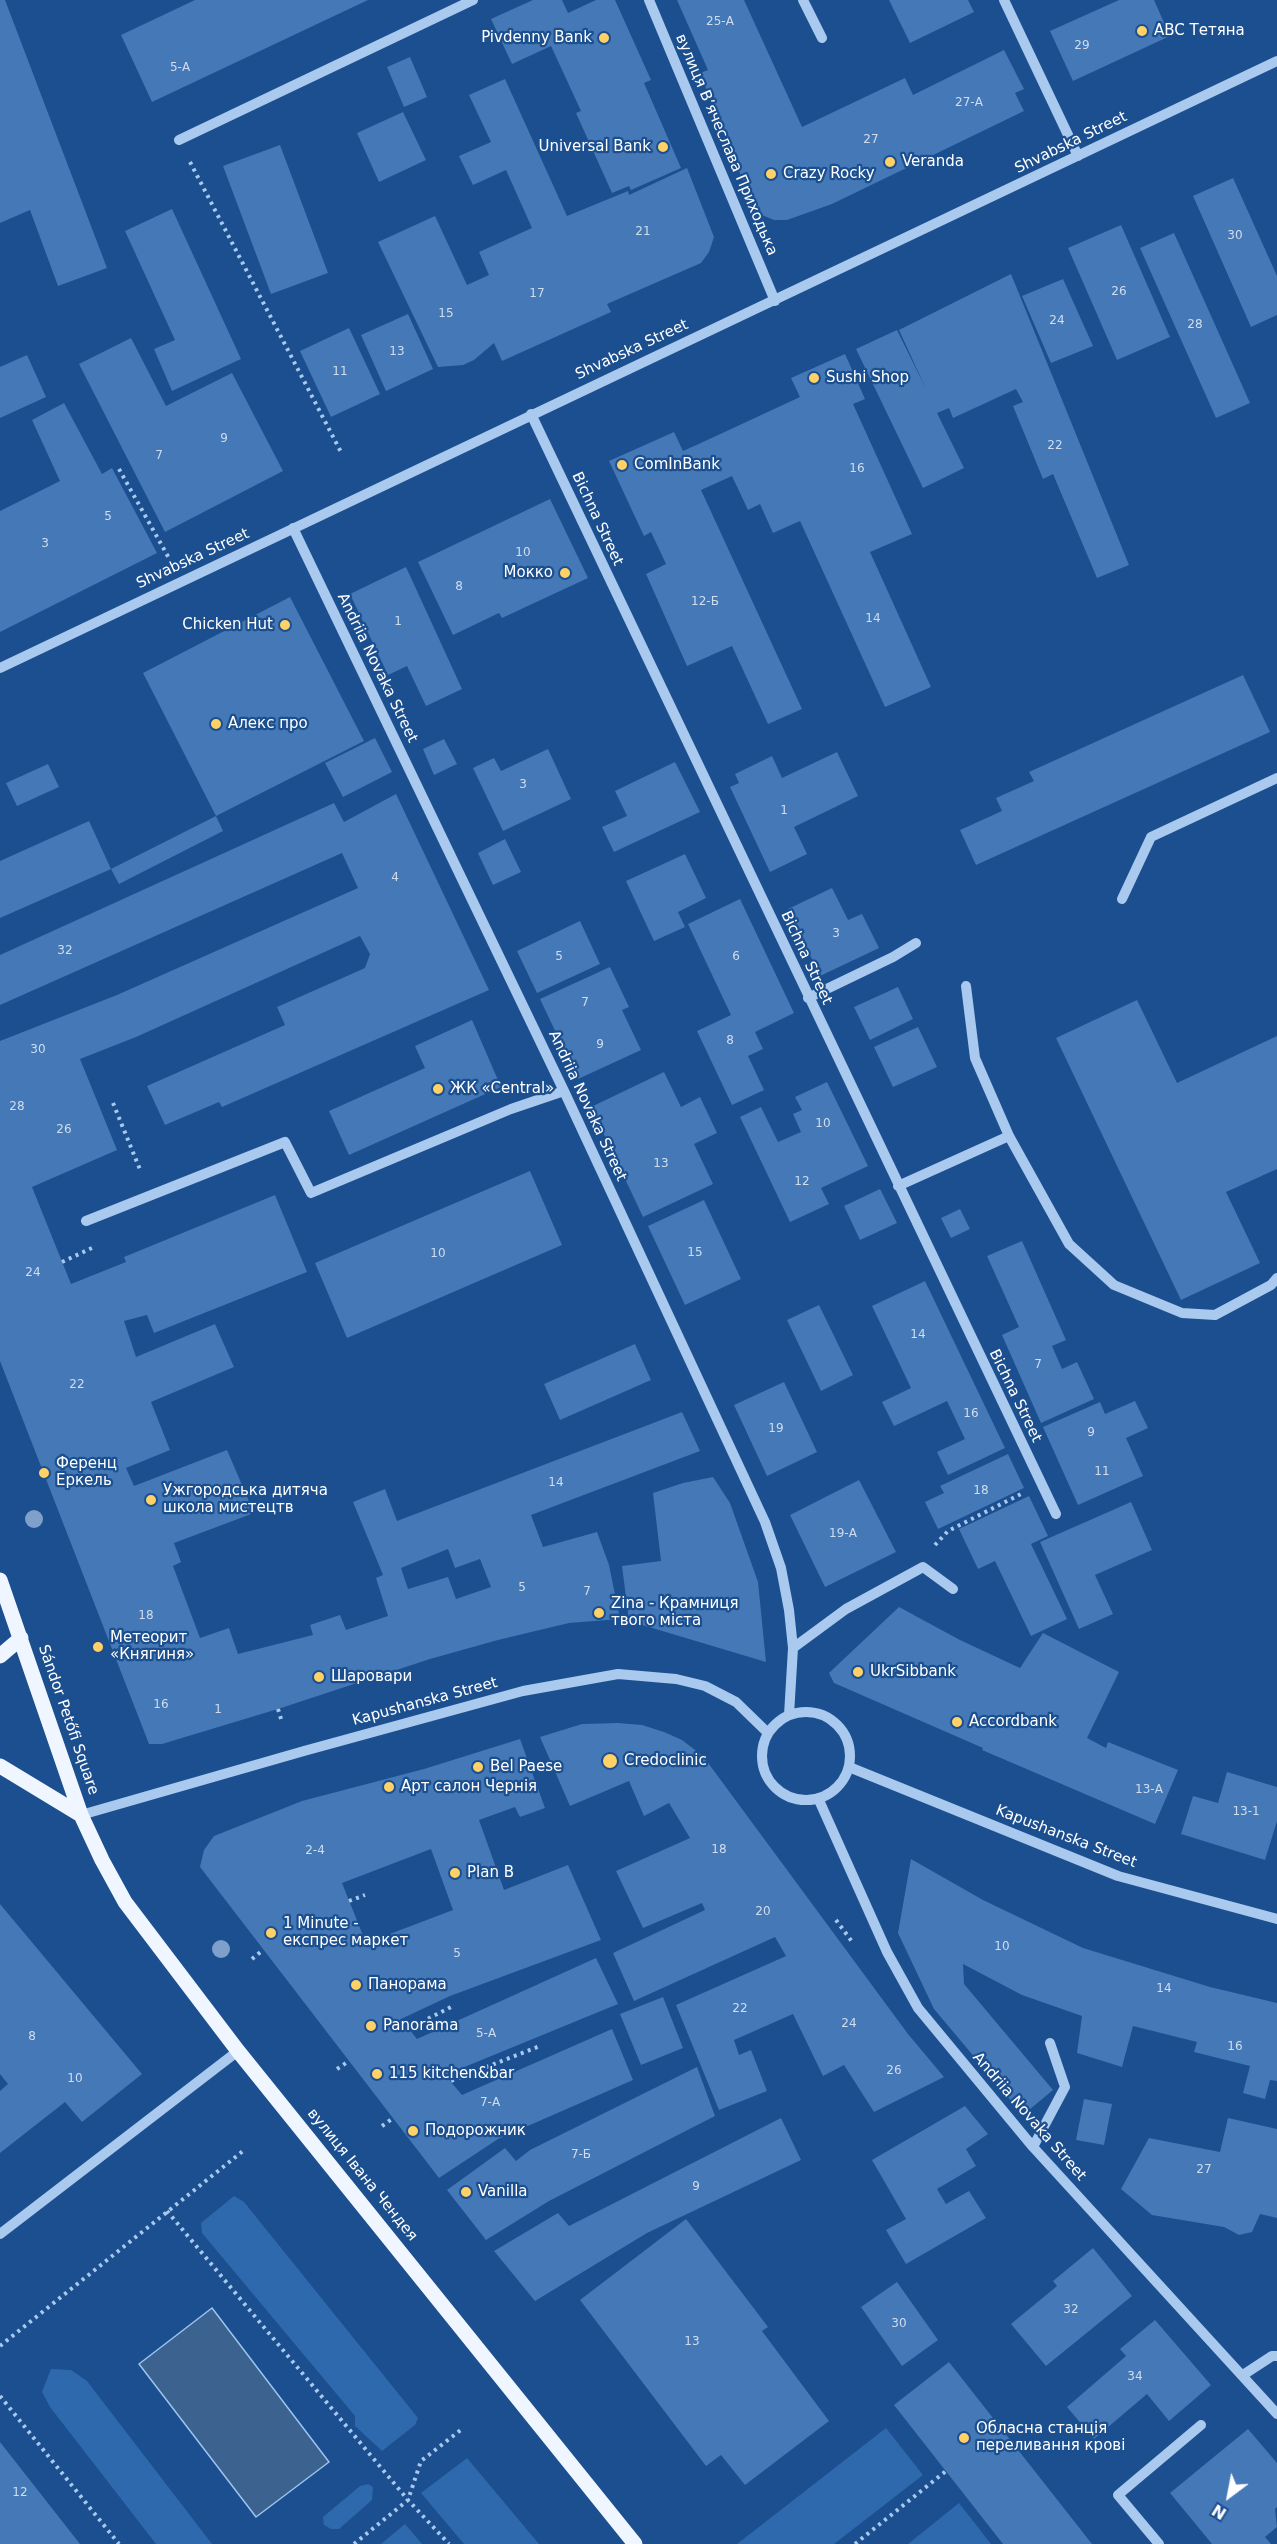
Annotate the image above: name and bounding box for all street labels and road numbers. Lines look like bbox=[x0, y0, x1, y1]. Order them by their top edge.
street label: вулиця Вʼячеслава Приходька bbox=[671, 31, 781, 259]
street label: Shvabska Street bbox=[1012, 108, 1130, 178]
street label: Shvabska Street bbox=[573, 316, 691, 384]
street label: Bichna Street bbox=[567, 469, 627, 569]
street label: Shvabska Street bbox=[134, 525, 252, 593]
street label: Andriia Novaka Street bbox=[333, 590, 421, 746]
street label: Bichna Street bbox=[776, 908, 836, 1008]
street label: Andriia Novaka Street bbox=[544, 1028, 630, 1184]
street label: Bichna Street bbox=[985, 1347, 1045, 1445]
street label: Sándor Petőfi Square bbox=[34, 1643, 102, 1797]
street label: Kapushanska Street bbox=[350, 1674, 500, 1730]
street label: Kapushanska Street bbox=[993, 1802, 1139, 1872]
street label: Andriia Novaka Street bbox=[968, 2049, 1090, 2185]
street label: вулиця Івана Чендея bbox=[303, 2105, 421, 2245]

